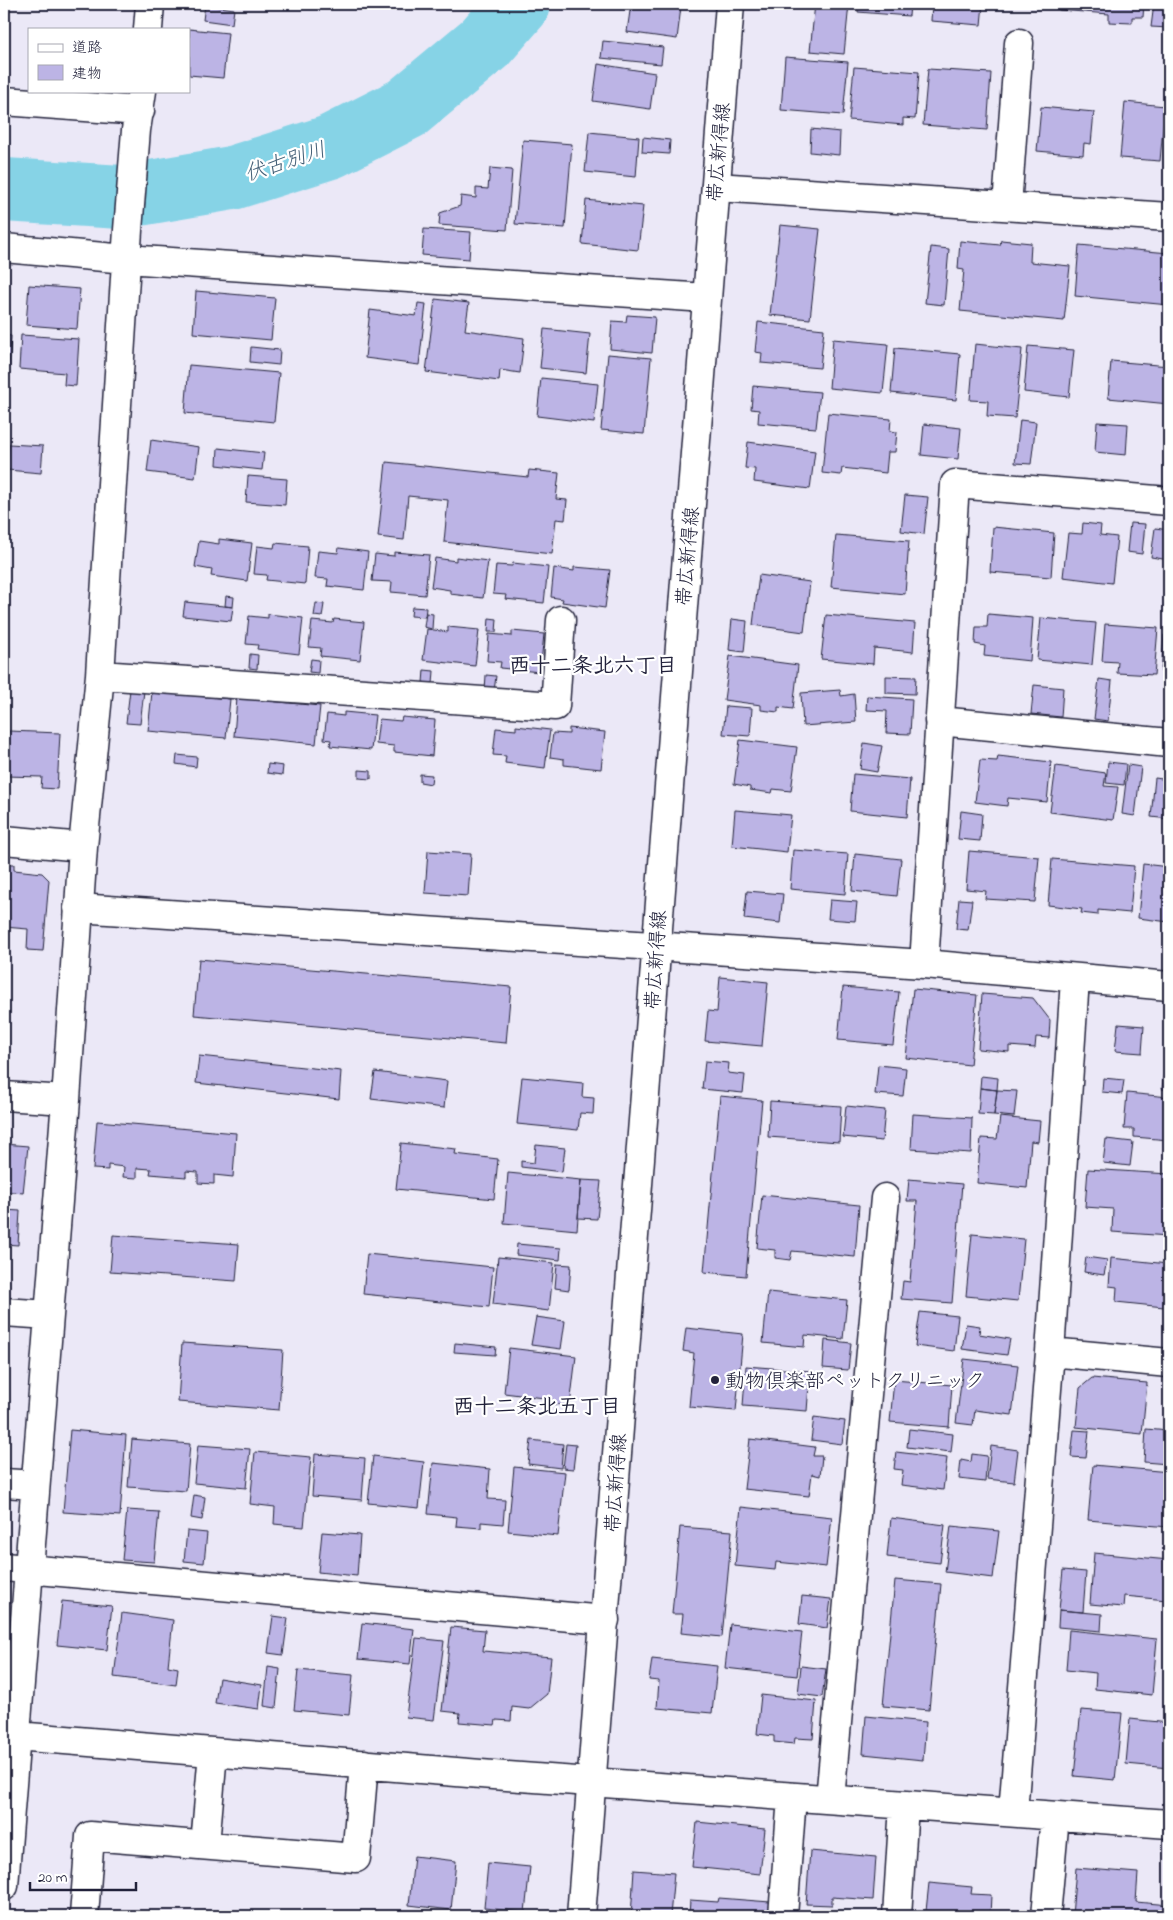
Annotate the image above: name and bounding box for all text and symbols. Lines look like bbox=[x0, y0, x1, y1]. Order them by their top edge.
legend bbox=[28, 28, 190, 92]
text: 道路 bbox=[72, 37, 102, 59]
text: 建物 bbox=[72, 63, 102, 85]
street label: 帯広新得線 bbox=[702, 101, 739, 203]
water label: 伏古別川 bbox=[241, 136, 330, 190]
street label: 帯広新得線 bbox=[671, 505, 708, 607]
district label: 西十二条北六丁目 bbox=[509, 652, 677, 682]
street label: 帯広新得線 bbox=[640, 909, 675, 1011]
place label: 動物倶楽部ペットクリニック bbox=[725, 1368, 985, 1397]
marker: 動物倶楽部ペットクリニック bbox=[709, 1374, 721, 1386]
district label: 西十二条北五丁目 bbox=[453, 1393, 621, 1423]
street label: 帯広新得線 bbox=[600, 1432, 635, 1534]
scale bar bbox=[30, 1860, 136, 1892]
text: 20 m bbox=[38, 1867, 68, 1889]

